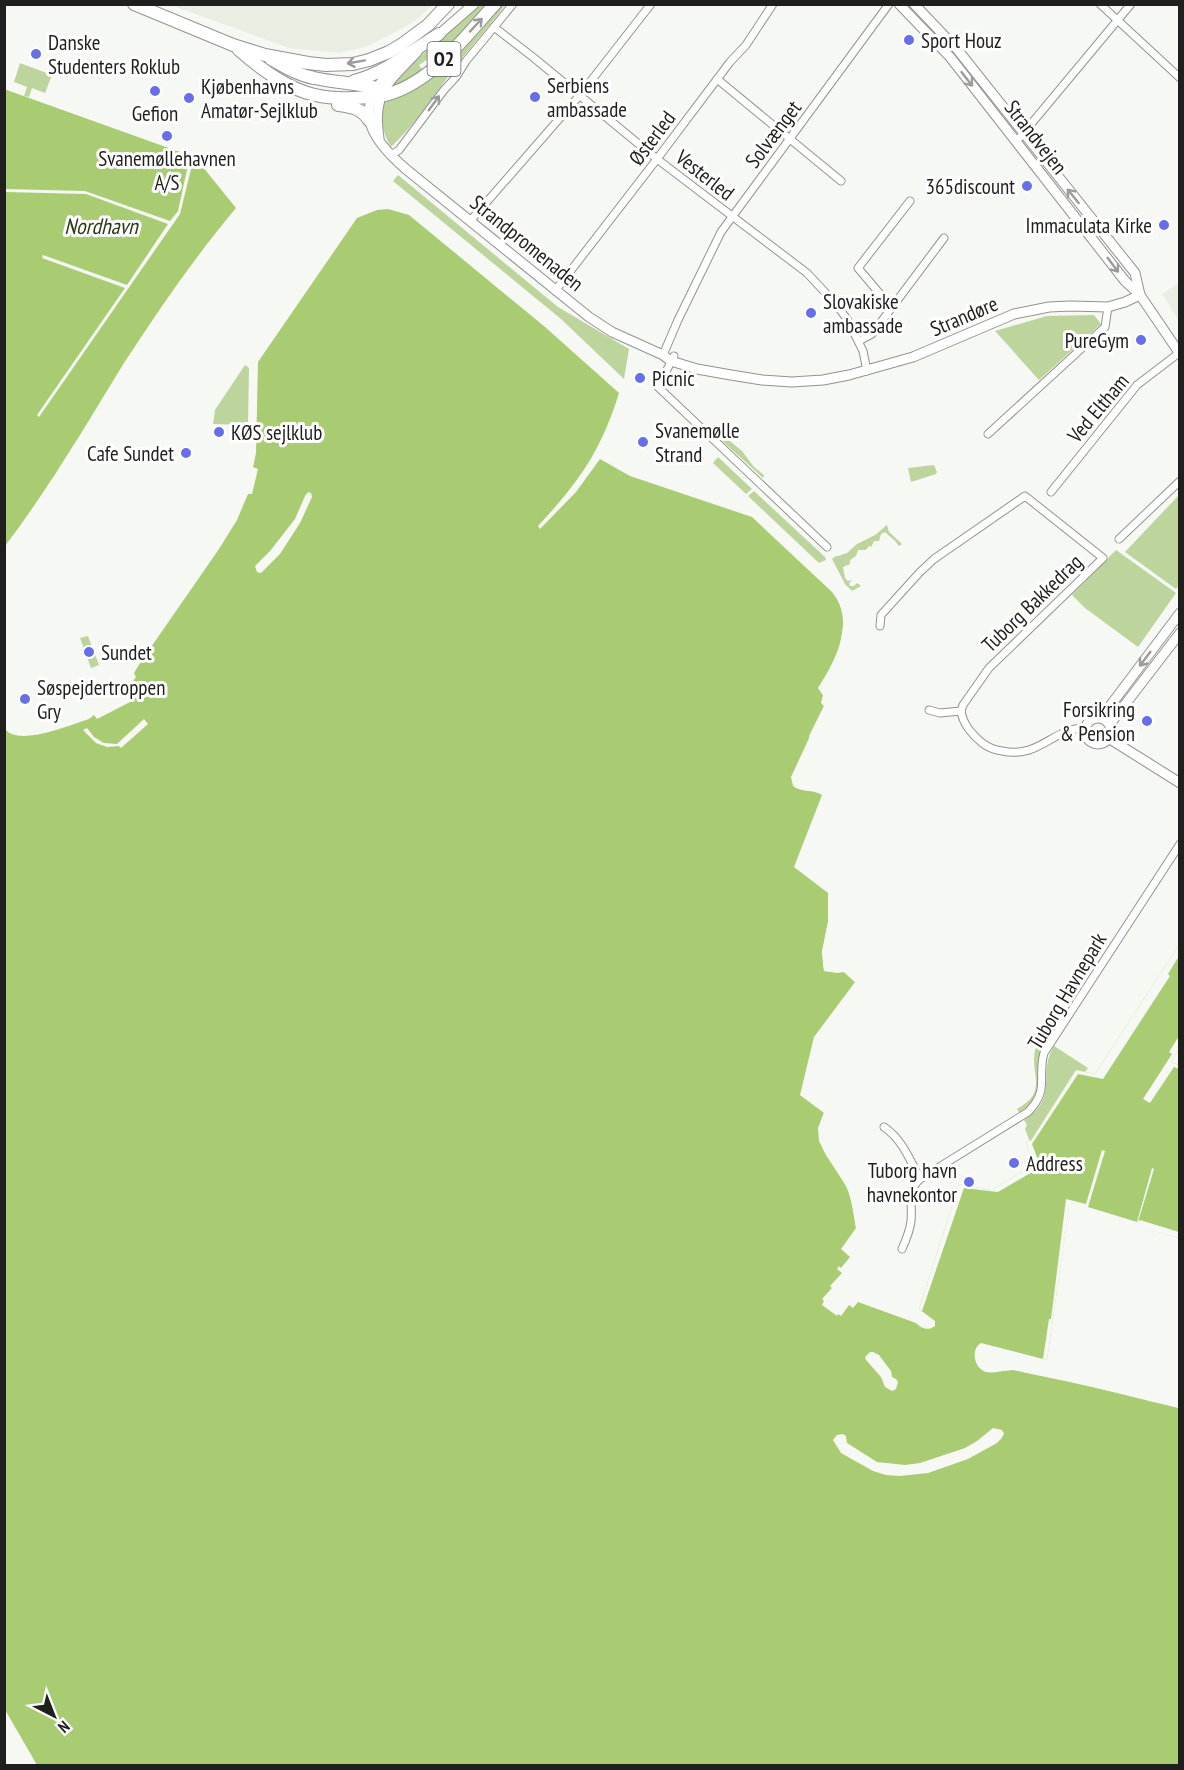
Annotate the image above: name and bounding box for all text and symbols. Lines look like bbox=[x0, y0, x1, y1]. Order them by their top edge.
one-way arrow bbox=[469, 17, 483, 32]
place label: Sport Houz bbox=[921, 27, 1002, 54]
place label: Danske Studenters Roklub bbox=[48, 29, 180, 80]
marker: Sport Houz bbox=[902, 33, 916, 47]
road number: O2 bbox=[428, 42, 460, 76]
marker: Danske Studenters Roklub bbox=[29, 47, 43, 61]
one-way arrow bbox=[347, 57, 367, 68]
one-way arrow bbox=[960, 70, 973, 86]
place label: Serbiens ambassade bbox=[547, 72, 627, 123]
place label: Kjøbenhavns Amatør-Sejlklub bbox=[201, 73, 318, 124]
marker: Gefion bbox=[148, 84, 162, 98]
marker: Serbiens ambassade bbox=[528, 90, 542, 104]
marker: Kjøbenhavns Amatør-Sejlklub bbox=[182, 91, 196, 105]
street label: Solvænget bbox=[739, 95, 807, 173]
street label: Strandvejen bbox=[999, 95, 1073, 179]
one-way arrow bbox=[428, 96, 440, 112]
place label: Gefion bbox=[132, 100, 178, 127]
street label: Østerled bbox=[623, 105, 681, 171]
marker: Svanemøllehavnen A/S bbox=[160, 129, 174, 143]
street label: Vesterled bbox=[669, 143, 740, 206]
place label: Svanemøllehavnen A/S bbox=[98, 145, 236, 196]
place label: 365discount bbox=[926, 173, 1015, 200]
marker: 365discount bbox=[1020, 179, 1034, 193]
one-way arrow bbox=[1066, 188, 1079, 204]
street label: Strandpromenaden bbox=[465, 189, 589, 297]
water label: Nordhavn bbox=[64, 212, 139, 240]
place label: Immaculata Kirke bbox=[1026, 212, 1152, 239]
marker: Immaculata Kirke bbox=[1157, 218, 1171, 232]
one-way arrow bbox=[1107, 257, 1119, 273]
place label: Slovakiske ambassade bbox=[823, 288, 903, 339]
street label: Strandøre bbox=[926, 290, 1002, 342]
marker: Slovakiske ambassade bbox=[804, 306, 818, 320]
place label: PureGym bbox=[1065, 327, 1129, 354]
marker: PureGym bbox=[1134, 333, 1148, 347]
place label: Picnic bbox=[652, 365, 695, 392]
street label: Ved Eltham bbox=[1061, 368, 1135, 449]
marker: Picnic bbox=[633, 371, 647, 385]
place label: Svanemølle Strand bbox=[655, 417, 740, 468]
place label: KØS sejlklub bbox=[231, 419, 322, 446]
marker: KØS sejlklub bbox=[212, 425, 226, 439]
marker: Svanemølle Strand bbox=[636, 435, 650, 449]
place label: Cafe Sundet bbox=[87, 440, 174, 467]
marker: Cafe Sundet bbox=[179, 446, 193, 460]
street label: Tuborg Bakkedrag bbox=[976, 548, 1088, 658]
place label: Sundet bbox=[101, 639, 152, 666]
marker: Sundet bbox=[82, 645, 96, 659]
one-way arrow bbox=[1138, 651, 1151, 667]
place label: Søspejdertroppen Gry bbox=[37, 674, 165, 725]
marker: Søspejdertroppen Gry bbox=[18, 692, 32, 706]
place label: Forsikring & Pension bbox=[1060, 696, 1135, 747]
marker: Forsikring & Pension bbox=[1140, 714, 1154, 728]
street label: Tuborg Havnepark bbox=[1022, 928, 1112, 1054]
place label: Address bbox=[1026, 1150, 1083, 1177]
marker: Address bbox=[1007, 1156, 1021, 1170]
place label: Tuborg havn havnekontor bbox=[867, 1157, 957, 1208]
marker: Tuborg havn havnekontor bbox=[962, 1175, 976, 1189]
north arrow bbox=[24, 1686, 84, 1746]
text: N bbox=[54, 1717, 74, 1737]

